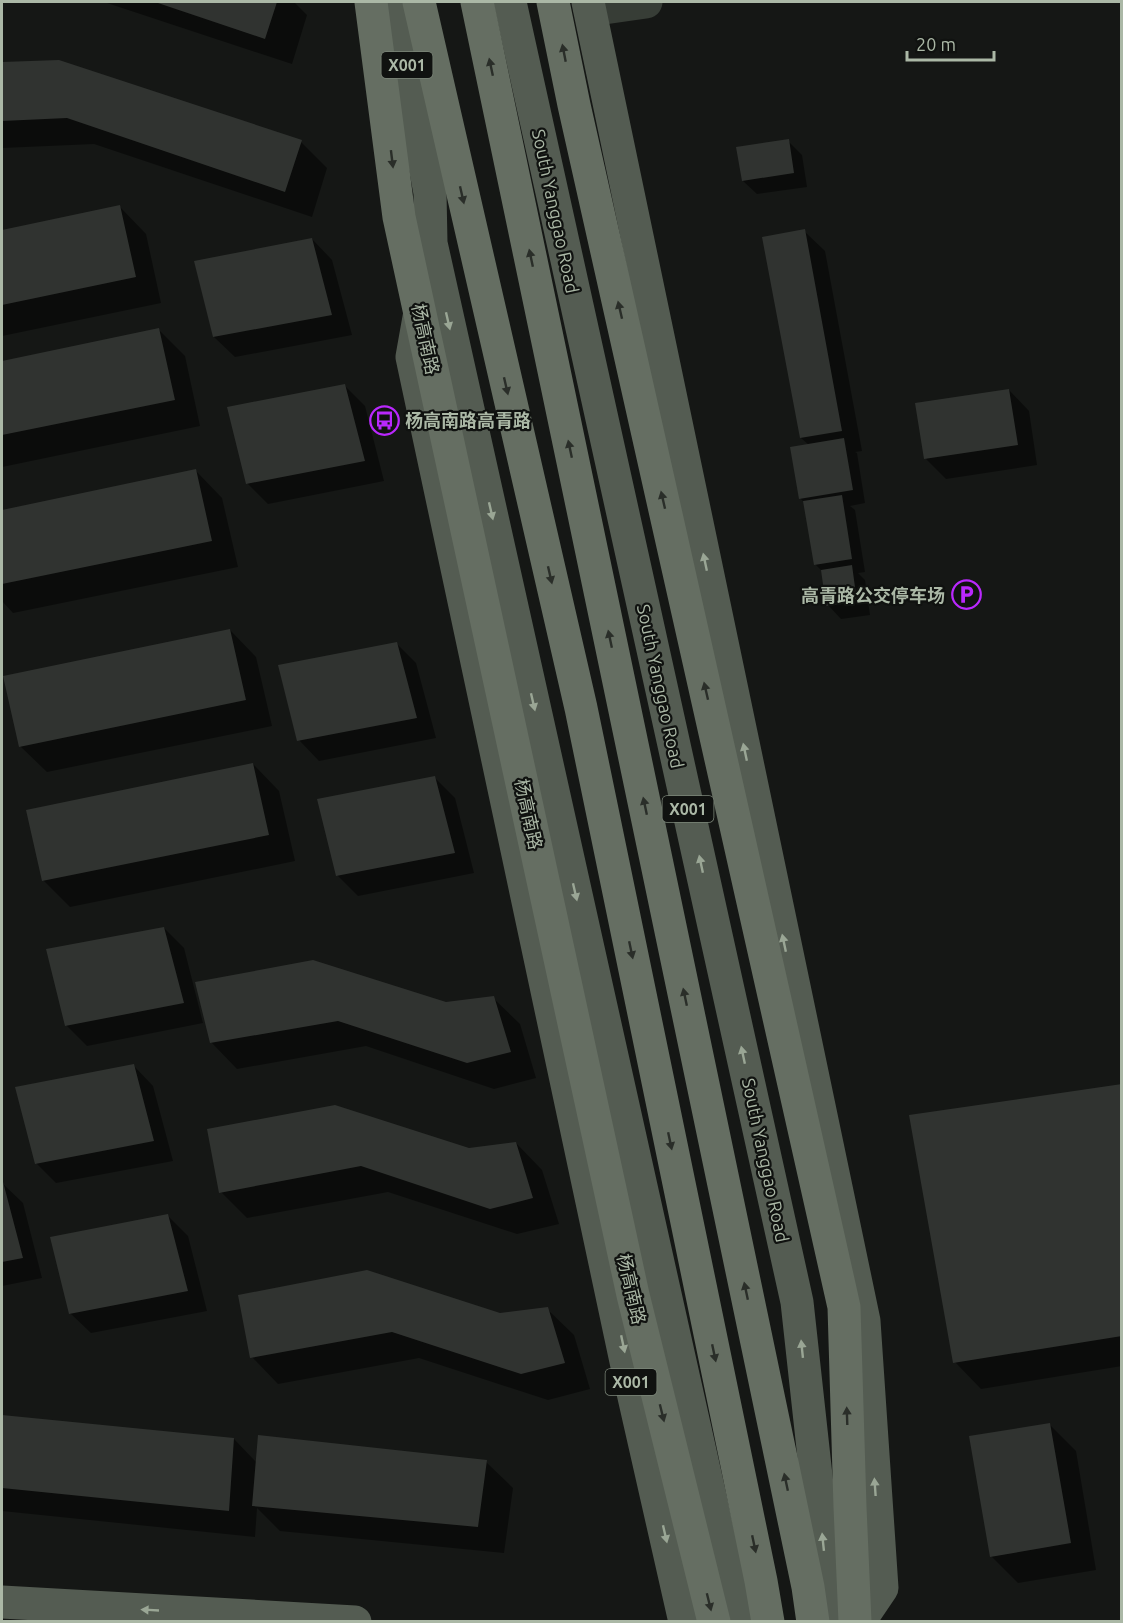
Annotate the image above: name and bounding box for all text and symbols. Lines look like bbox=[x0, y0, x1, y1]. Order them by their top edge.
scale bar bbox=[907, 24, 994, 62]
text: 20 m bbox=[916, 34, 956, 54]
one-way arrow bbox=[559, 44, 568, 63]
road number: X001 bbox=[382, 52, 432, 78]
one-way arrow bbox=[486, 57, 495, 76]
street label: South Yanggao Road bbox=[529, 127, 583, 295]
one-way arrow bbox=[387, 149, 396, 168]
one-way arrow bbox=[458, 186, 468, 205]
one-way arrow bbox=[525, 248, 535, 267]
one-way arrow bbox=[615, 300, 624, 319]
street label: 杨高南路 bbox=[409, 302, 443, 376]
one-way arrow bbox=[444, 312, 453, 331]
one-way arrow bbox=[502, 376, 512, 395]
bus stop icon: 杨高南路高青路 bbox=[368, 404, 400, 436]
place label: 杨高南路高青路 bbox=[405, 410, 531, 430]
one-way arrow bbox=[565, 439, 574, 458]
one-way arrow bbox=[658, 491, 667, 510]
one-way arrow bbox=[486, 502, 496, 521]
one-way arrow bbox=[700, 552, 709, 571]
one-way arrow bbox=[546, 566, 556, 585]
parking icon: 高青路公交停车场 bbox=[950, 579, 982, 611]
place label: 高青路公交停车场 bbox=[801, 585, 945, 605]
street label: South Yanggao Road bbox=[634, 602, 688, 770]
one-way arrow bbox=[605, 630, 614, 649]
one-way arrow bbox=[700, 681, 710, 700]
one-way arrow bbox=[529, 692, 538, 711]
one-way arrow bbox=[739, 743, 749, 762]
street label: 杨高南路 bbox=[512, 777, 546, 851]
one-way arrow bbox=[640, 796, 649, 815]
road number: X001 bbox=[662, 796, 714, 822]
one-way arrow bbox=[695, 855, 705, 874]
one-way arrow bbox=[571, 883, 581, 901]
one-way arrow bbox=[779, 934, 788, 953]
one-way arrow bbox=[627, 941, 636, 960]
one-way arrow bbox=[680, 987, 689, 1006]
one-way arrow bbox=[737, 1046, 747, 1064]
street label: South Yanggao Road bbox=[739, 1076, 793, 1244]
one-way arrow bbox=[666, 1132, 676, 1151]
street label: 杨高南路 bbox=[614, 1252, 650, 1326]
one-way arrow bbox=[741, 1281, 750, 1300]
one-way arrow bbox=[619, 1334, 628, 1353]
one-way arrow bbox=[798, 1339, 807, 1358]
one-way arrow bbox=[710, 1344, 719, 1363]
road number: X001 bbox=[606, 1369, 656, 1395]
one-way arrow bbox=[658, 1404, 668, 1422]
one-way arrow bbox=[843, 1407, 852, 1426]
one-way arrow bbox=[781, 1472, 790, 1491]
one-way arrow bbox=[871, 1477, 880, 1496]
one-way arrow bbox=[661, 1525, 670, 1544]
one-way arrow bbox=[818, 1533, 828, 1552]
one-way arrow bbox=[749, 1535, 759, 1553]
one-way arrow bbox=[705, 1593, 715, 1612]
one-way arrow bbox=[140, 1606, 159, 1615]

